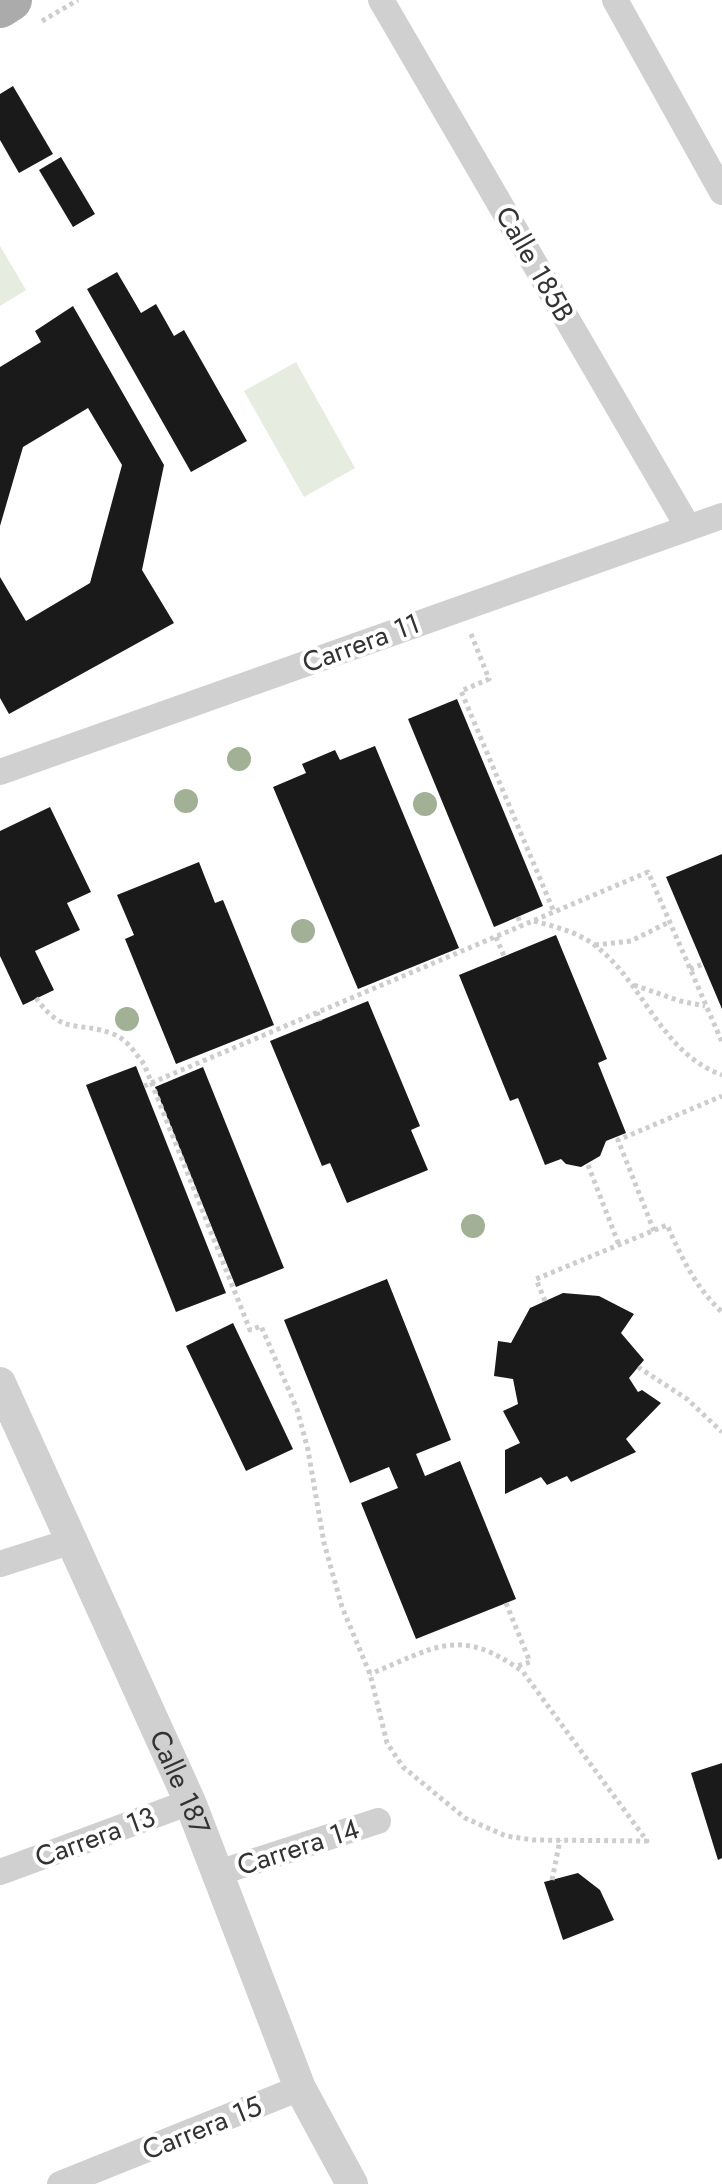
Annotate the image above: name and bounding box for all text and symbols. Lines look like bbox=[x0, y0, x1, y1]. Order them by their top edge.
street label: Calle 185B bbox=[485, 198, 585, 330]
street label: Carrera 11 bbox=[296, 603, 426, 683]
street label: Calle 187 bbox=[139, 1723, 221, 1841]
street label: Carrera 13 bbox=[29, 1796, 161, 1878]
street label: Carrera 14 bbox=[232, 1808, 364, 1886]
street label: Carrera 15 bbox=[136, 2085, 268, 2171]

